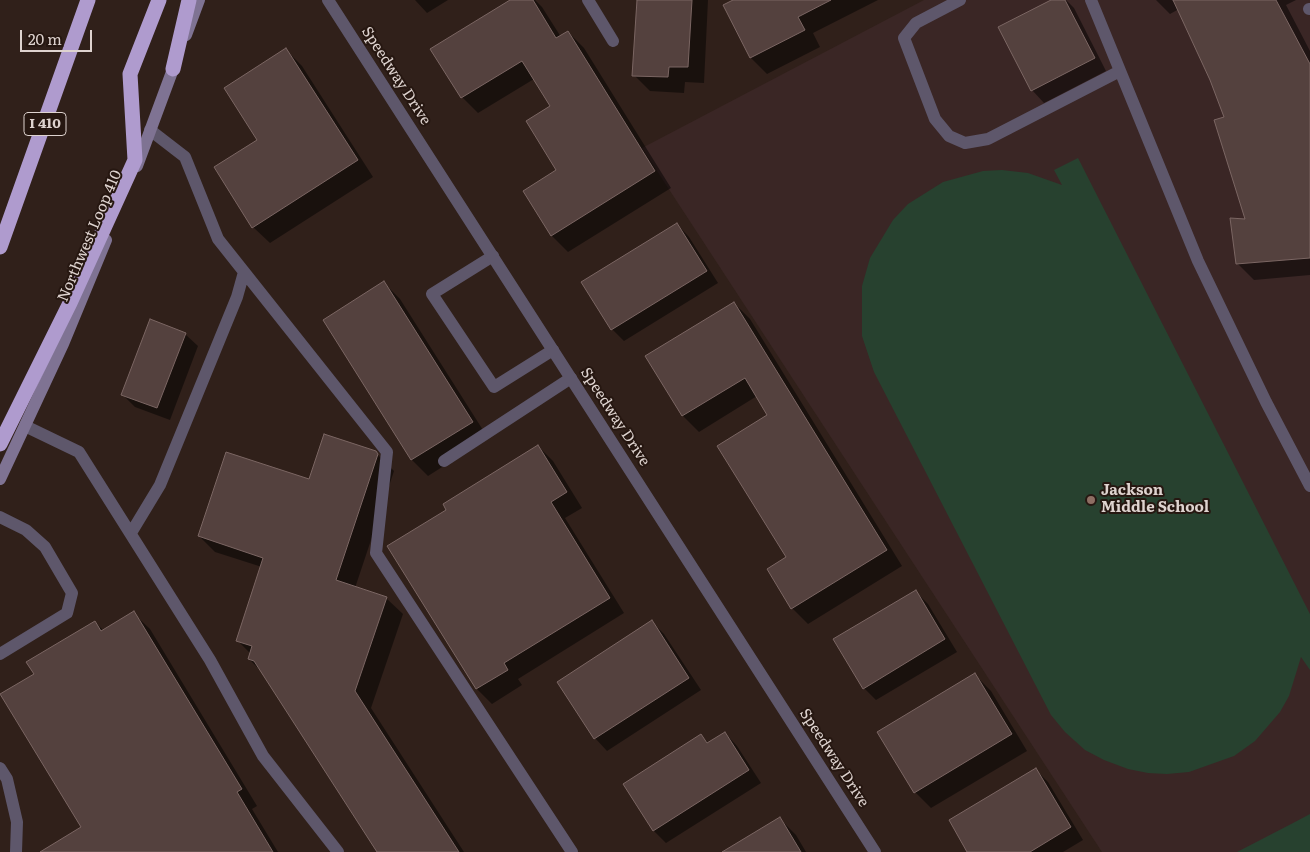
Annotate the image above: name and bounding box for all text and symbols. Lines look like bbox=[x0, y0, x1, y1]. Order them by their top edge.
scale bar bbox=[22, 20, 95, 52]
street label: Speedway Drive bbox=[357, 23, 435, 129]
text: 20 m bbox=[28, 27, 62, 50]
road number: I 410 bbox=[24, 112, 66, 136]
street label: Northwest Loop 410 bbox=[54, 168, 126, 304]
street label: Speedway Drive bbox=[576, 364, 654, 470]
place label: Jackson Middle School bbox=[1101, 482, 1209, 517]
marker: Jackson Middle School bbox=[1085, 494, 1097, 506]
street label: Speedway Drive bbox=[795, 705, 873, 811]

